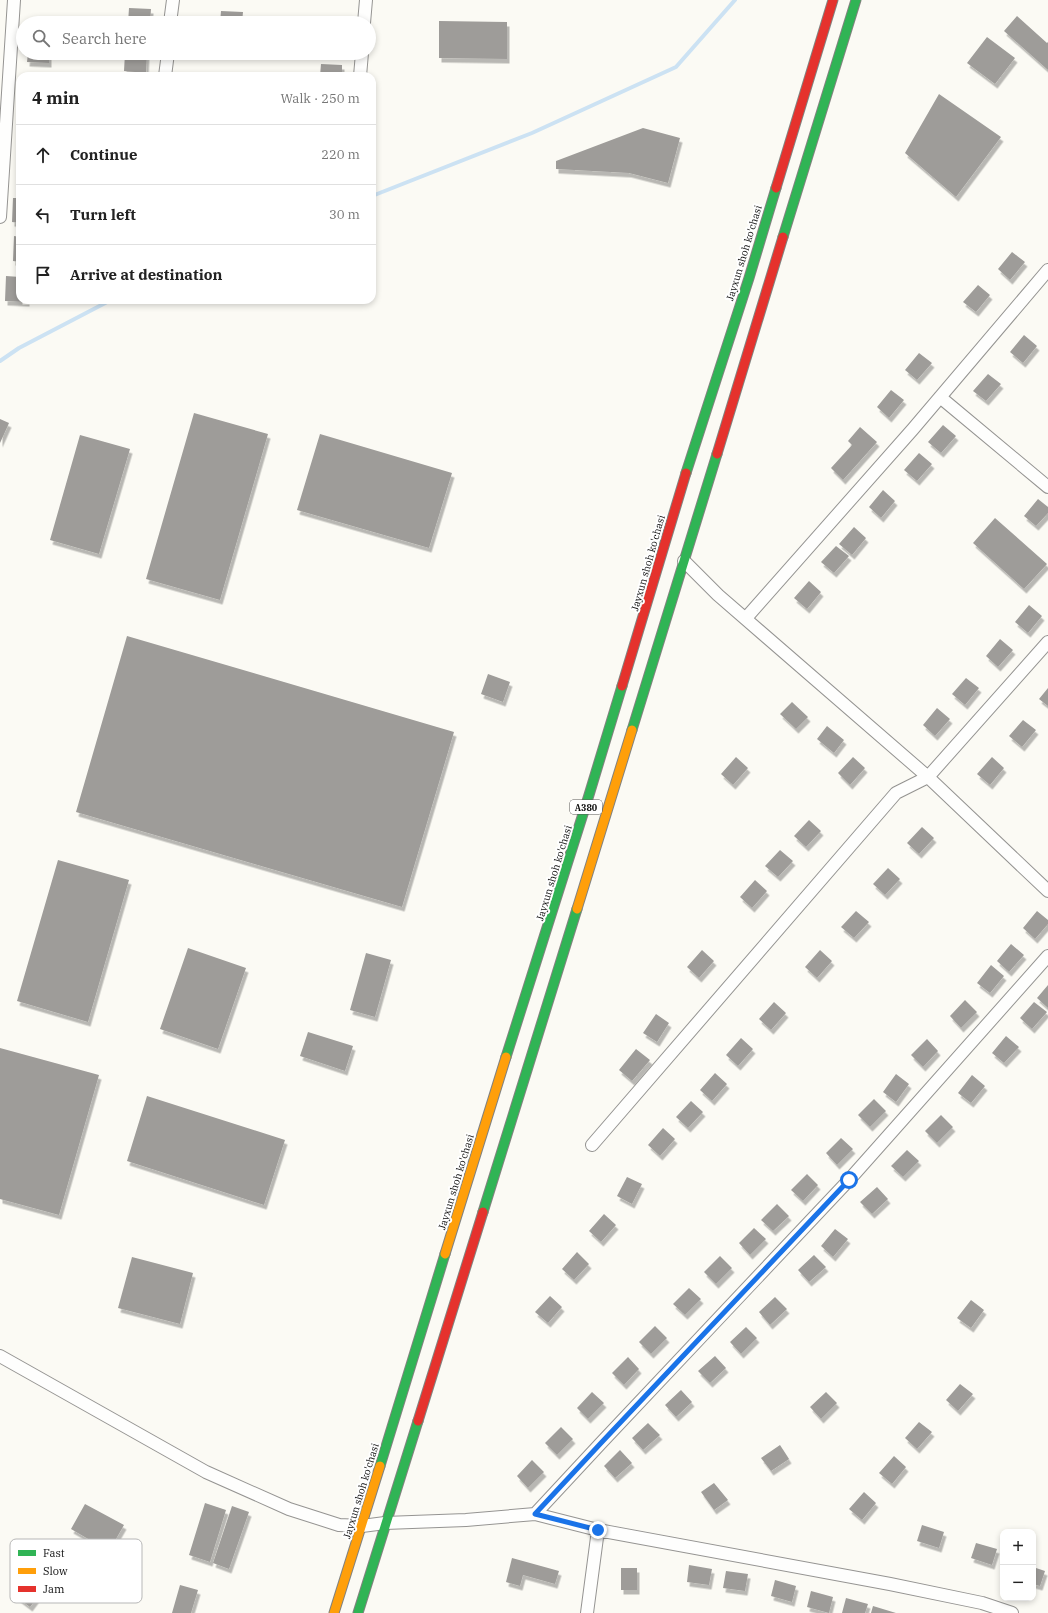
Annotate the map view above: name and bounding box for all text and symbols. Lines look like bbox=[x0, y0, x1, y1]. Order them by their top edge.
search box bbox=[16, 16, 376, 60]
icon: search bbox=[30, 27, 52, 49]
text: Search here bbox=[62, 29, 147, 48]
text: 4 min bbox=[32, 87, 80, 109]
text: Walk · 250 m bbox=[281, 90, 360, 107]
icon: ahead bbox=[32, 144, 54, 166]
text: Continue bbox=[70, 145, 137, 164]
text: 220 m bbox=[321, 146, 360, 163]
icon: left bbox=[32, 204, 54, 226]
street label: Jayxun shoh ko'chasi bbox=[723, 204, 765, 302]
text: Turn left bbox=[70, 205, 136, 224]
text: 30 m bbox=[329, 206, 360, 223]
icon: arrive bbox=[32, 264, 54, 286]
text: Arrive at destination bbox=[70, 265, 222, 284]
street label: Jayxun shoh ko'chasi bbox=[628, 513, 668, 613]
road number: A380 bbox=[570, 800, 602, 814]
street label: Jayxun shoh ko'chasi bbox=[533, 824, 575, 922]
street label: Jayxun shoh ko'chasi bbox=[435, 1133, 477, 1231]
route start bbox=[840, 1171, 858, 1189]
street label: Jayxun shoh ko'chasi bbox=[340, 1442, 382, 1540]
route end bbox=[589, 1521, 607, 1539]
map controls bbox=[1000, 1529, 1036, 1601]
button: + bbox=[1000, 1529, 1036, 1565]
legend bbox=[10, 1539, 142, 1603]
text: Fast bbox=[43, 1546, 65, 1560]
text: Slow bbox=[43, 1564, 68, 1578]
button: − bbox=[1000, 1565, 1036, 1601]
text: Jam bbox=[43, 1582, 65, 1596]

